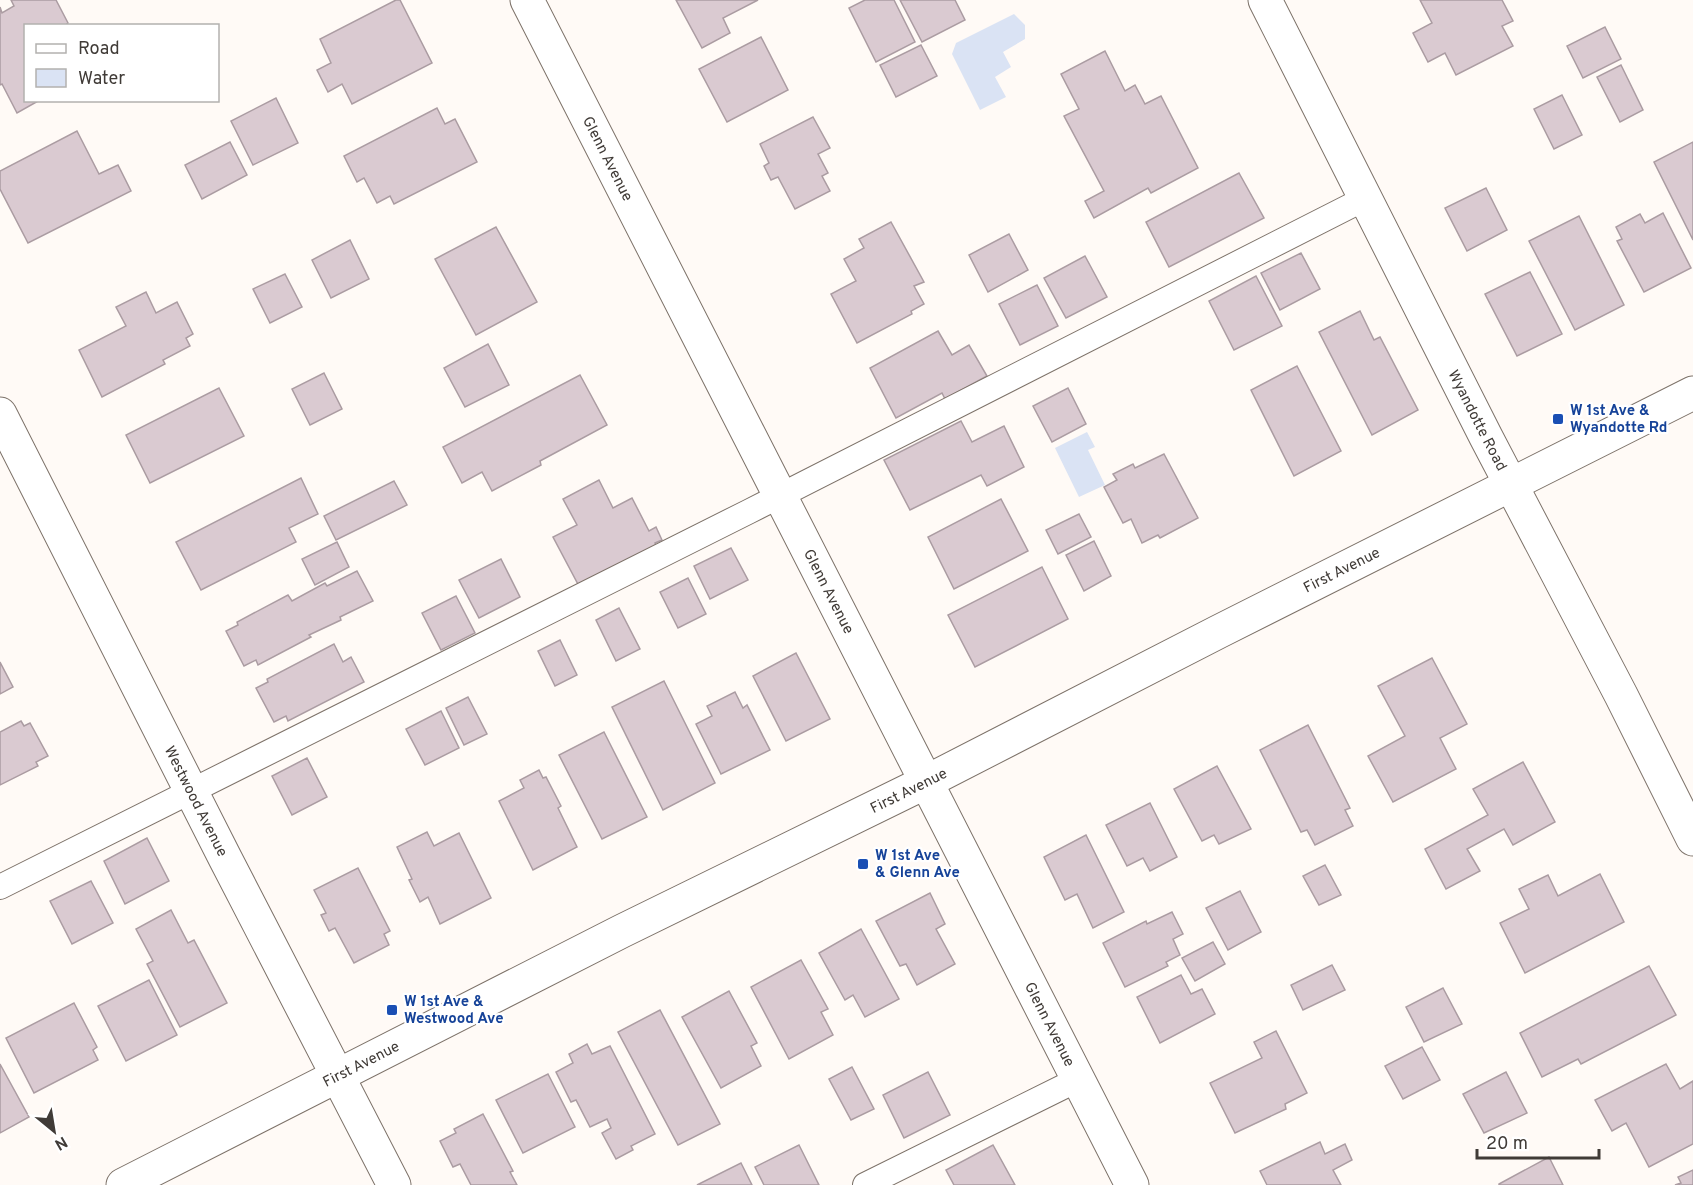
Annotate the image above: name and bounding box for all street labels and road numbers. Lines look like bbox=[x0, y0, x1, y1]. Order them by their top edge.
street label: Glenn Avenue bbox=[577, 114, 636, 205]
street label: Wyandotte Road bbox=[1443, 367, 1510, 475]
street label: First Avenue bbox=[1301, 544, 1384, 598]
street label: Glenn Avenue bbox=[798, 546, 857, 638]
street label: Westwood Avenue bbox=[159, 743, 231, 860]
street label: First Avenue bbox=[867, 765, 951, 819]
street label: Glenn Avenue bbox=[1019, 979, 1078, 1071]
street label: First Avenue bbox=[320, 1038, 403, 1093]

